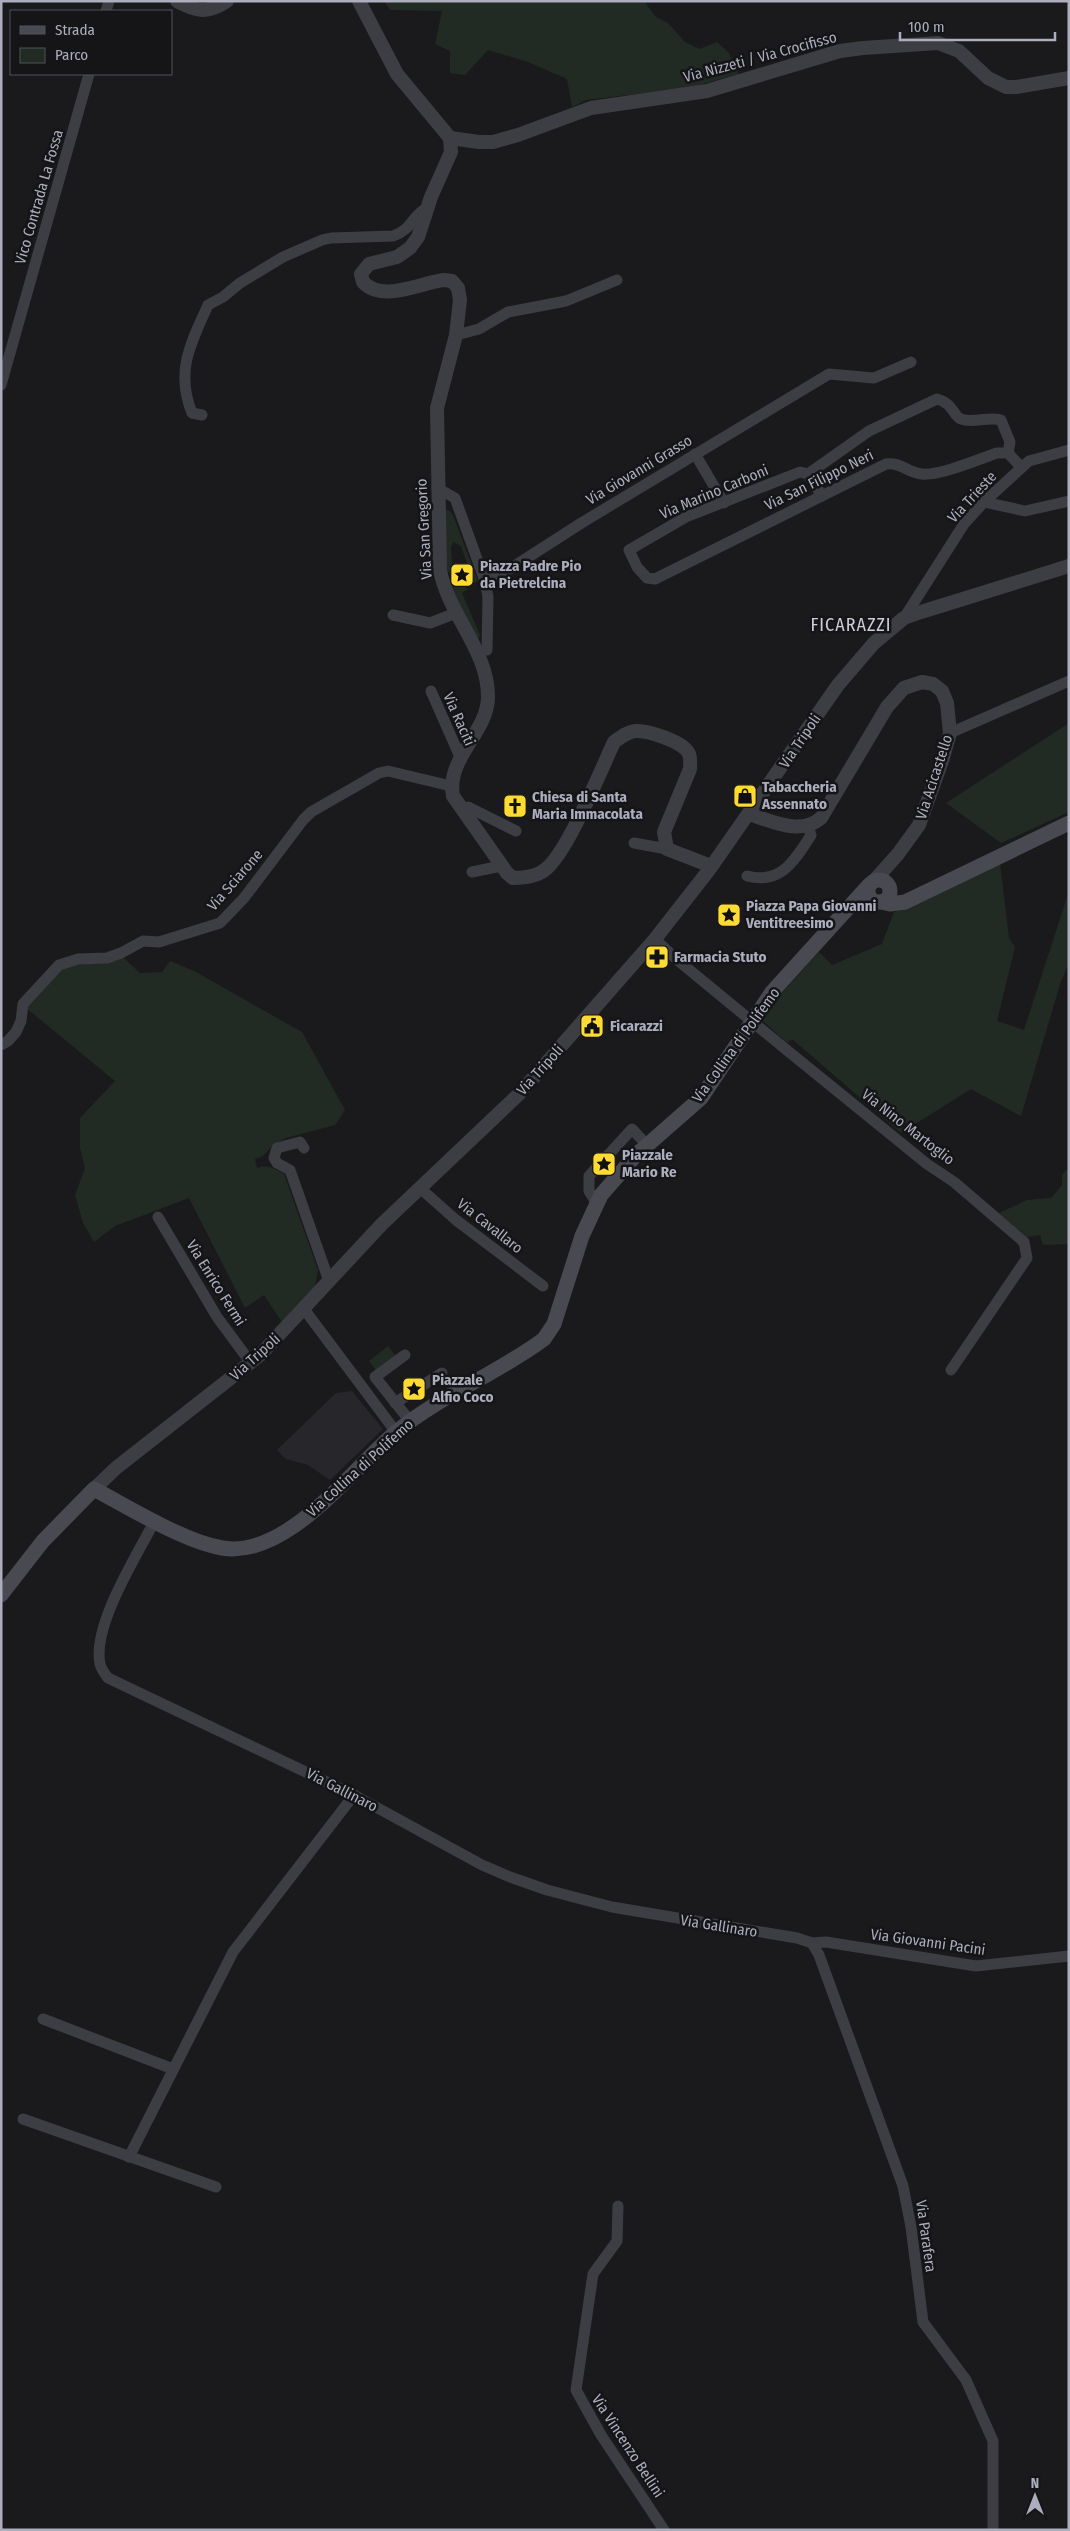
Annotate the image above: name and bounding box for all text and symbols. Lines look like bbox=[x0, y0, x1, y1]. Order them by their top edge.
legend bbox=[10, 10, 172, 75]
scale bar bbox=[900, 10, 1055, 42]
text: 100 m bbox=[908, 18, 945, 36]
text: Strada bbox=[55, 21, 95, 39]
street label: Via Nizzeti / Via Crocifisso bbox=[681, 28, 839, 86]
text: Parco bbox=[55, 46, 88, 64]
street label: Vico Contrada La Fossa bbox=[11, 128, 67, 266]
street label: Via Giovanni Grasso bbox=[583, 431, 695, 509]
street label: Via San Filippo Neri bbox=[762, 446, 876, 514]
street label: Via Marino Carboni bbox=[657, 461, 771, 523]
street label: Via Trieste bbox=[944, 468, 1000, 526]
street label: Via San Gregorio bbox=[412, 478, 436, 580]
place label: Piazza Padre Pio da Pietrelcina bbox=[480, 557, 581, 592]
place icon: Piazza Padre Pio da Pietrelcina bbox=[449, 562, 475, 588]
district label: FICARAZZI bbox=[810, 614, 892, 636]
street label: Via Raciti bbox=[439, 690, 479, 748]
street label: Via Tripoli bbox=[775, 711, 825, 771]
street label: Via Acicastello bbox=[912, 732, 956, 822]
place label: Tabaccheria Assennato bbox=[761, 778, 837, 813]
shop icon: Tabaccheria Assennato bbox=[732, 783, 758, 809]
place label: Chiesa di Santa Maria Immacolata bbox=[532, 788, 643, 823]
church icon: Chiesa di Santa Maria Immacolata bbox=[502, 793, 528, 819]
street label: Via Sciarone bbox=[204, 846, 266, 914]
place label: Piazza Papa Giovanni Ventitreesimo bbox=[745, 897, 877, 932]
place icon: Piazza Papa Giovanni Ventitreesimo bbox=[716, 902, 742, 928]
pharmacy icon: Farmacia Stuto bbox=[644, 944, 670, 970]
place label: Farmacia Stuto bbox=[674, 948, 766, 966]
street label: Via Collina di Polifemo bbox=[688, 984, 784, 1106]
public building icon: Ficarazzi bbox=[579, 1013, 605, 1039]
place label: Ficarazzi bbox=[610, 1017, 663, 1035]
street label: Via Tripoli bbox=[513, 1041, 567, 1099]
street label: Via Nino Martoglio bbox=[858, 1085, 958, 1169]
place label: Piazzale Mario Re bbox=[622, 1146, 677, 1181]
place icon: Piazzale Mario Re bbox=[591, 1151, 617, 1177]
street label: Via Cavallaro bbox=[454, 1195, 527, 1257]
street label: Via Enrico Fermi bbox=[182, 1237, 250, 1329]
street label: Via Tripoli bbox=[226, 1330, 284, 1384]
place label: Piazzale Alfio Coco bbox=[431, 1371, 493, 1406]
place icon: Piazzale Alfio Coco bbox=[401, 1376, 427, 1402]
street label: Via Collina di Polifemo bbox=[303, 1415, 417, 1521]
street label: Via Gallinaro bbox=[303, 1764, 381, 1816]
street label: Via Gallinaro bbox=[679, 1911, 759, 1941]
street label: Via Giovanni Pacini bbox=[869, 1925, 987, 1959]
street label: Via Parafera bbox=[912, 2199, 940, 2273]
street label: Via Vincenzo Bellini bbox=[588, 2391, 668, 2501]
north arrow bbox=[1010, 2471, 1060, 2521]
text: N bbox=[1031, 2475, 1039, 2492]

